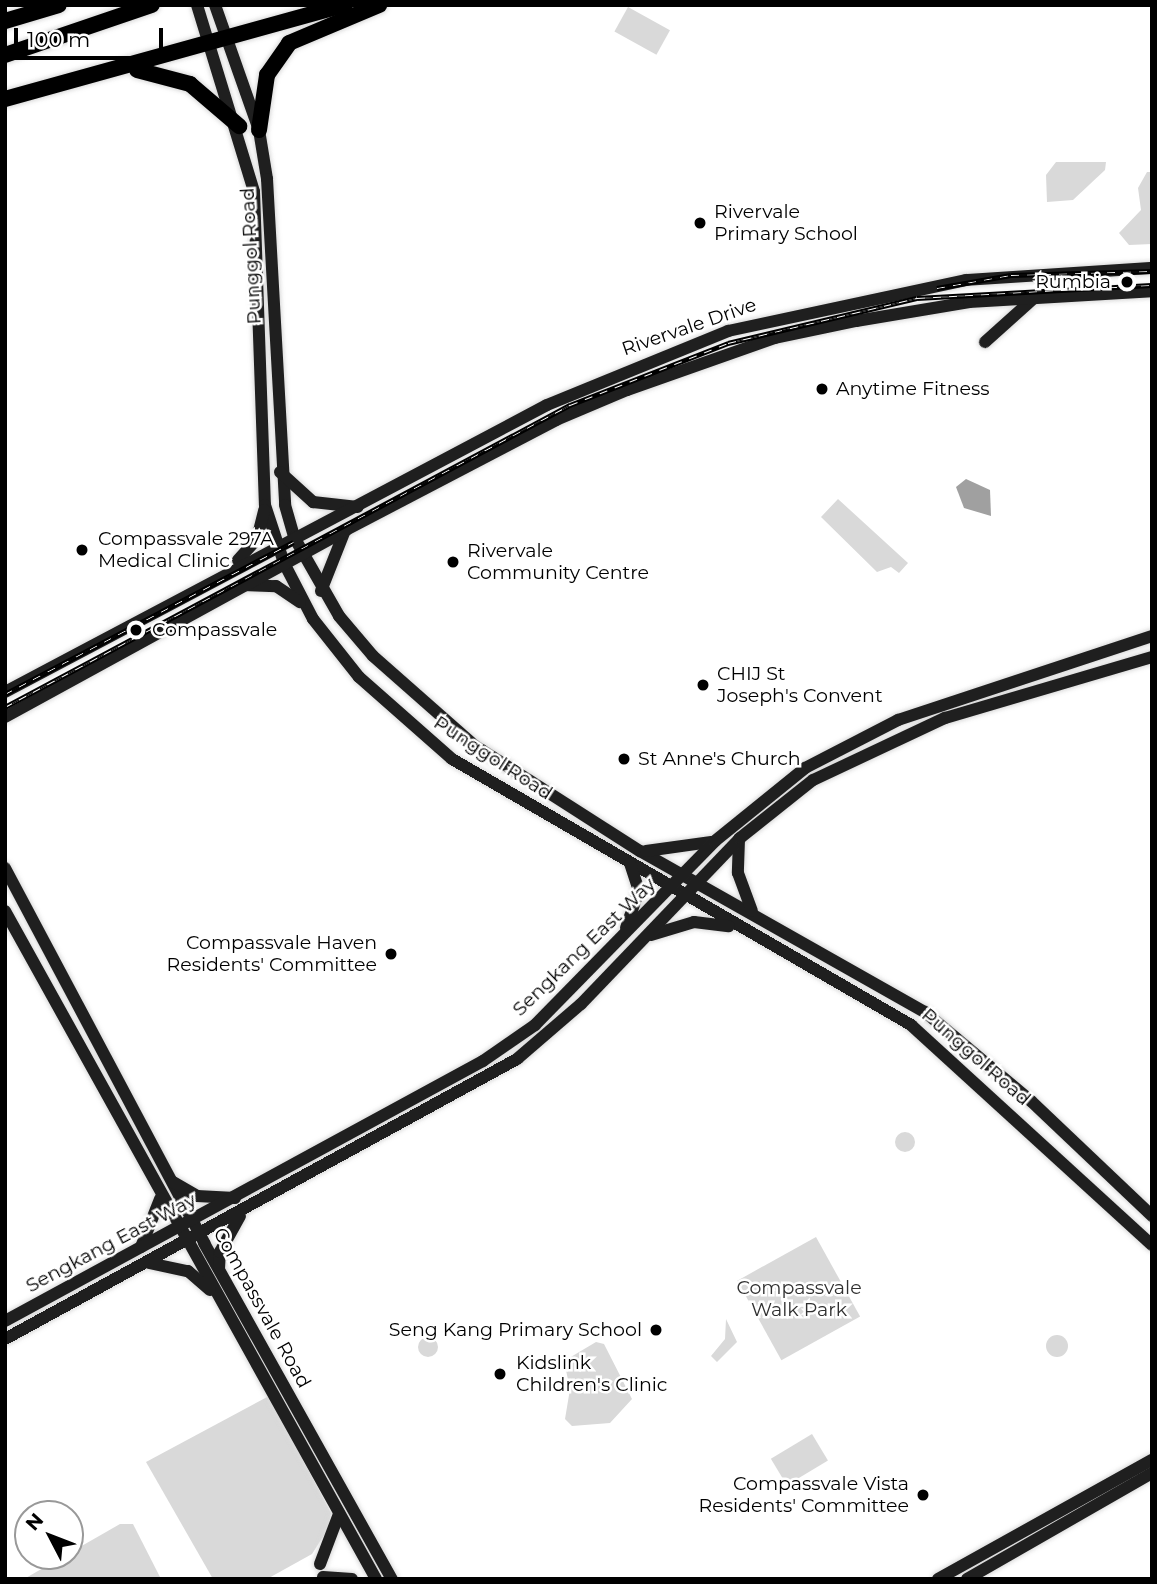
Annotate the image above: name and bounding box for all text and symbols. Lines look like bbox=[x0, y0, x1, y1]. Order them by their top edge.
scale bar bbox=[18, 14, 166, 58]
text: 100 m bbox=[27, 27, 90, 52]
street label: Punggol Road bbox=[236, 187, 266, 325]
place label: Rivervale Primary School bbox=[714, 201, 858, 245]
marker: Rivervale Primary School bbox=[692, 215, 708, 231]
place label: Rumbia bbox=[1035, 271, 1111, 293]
marker: Rumbia bbox=[1117, 272, 1137, 292]
street label: Rivervale Drive bbox=[619, 293, 759, 361]
place label: Anytime Fitness bbox=[836, 378, 990, 400]
marker: Anytime Fitness bbox=[814, 381, 830, 397]
place label: Compassvale 297A Medical Clinic bbox=[98, 528, 274, 572]
marker: Compassvale 297A Medical Clinic bbox=[72, 540, 92, 560]
place label: Rivervale Community Centre bbox=[467, 540, 649, 584]
marker: Rivervale Community Centre bbox=[445, 554, 461, 570]
place label: Compassvale bbox=[152, 619, 277, 641]
marker: Compassvale bbox=[126, 620, 146, 640]
place label: CHIJ St Joseph's Convent bbox=[717, 663, 883, 707]
marker: CHIJ St Joseph's Convent bbox=[695, 677, 711, 693]
street label: Punggol Road bbox=[429, 711, 557, 805]
place label: St Anne's Church bbox=[638, 748, 801, 770]
marker: St Anne's Church bbox=[616, 751, 632, 767]
street label: Sengkang East Way bbox=[508, 873, 660, 1021]
place label: Compassvale Haven Residents' Committee bbox=[166, 932, 377, 976]
marker: Compassvale Haven Residents' Committee bbox=[383, 946, 399, 962]
street label: Punggol Road bbox=[917, 1003, 1035, 1111]
street label: Sengkang East Way bbox=[22, 1189, 200, 1297]
street label: Compassvale Road bbox=[208, 1224, 316, 1392]
park label: Compassvale Walk Park bbox=[736, 1277, 862, 1321]
place label: Seng Kang Primary School bbox=[389, 1319, 642, 1341]
marker: Seng Kang Primary School bbox=[648, 1322, 664, 1338]
place label: Kidslink Children's Clinic bbox=[516, 1352, 668, 1396]
marker: Kidslink Children's Clinic bbox=[490, 1364, 510, 1384]
place label: Compassvale Vista Residents' Committee bbox=[698, 1473, 909, 1517]
marker: Compassvale Vista Residents' Committee bbox=[915, 1487, 931, 1503]
north arrow bbox=[14, 1500, 84, 1570]
text: N bbox=[21, 1509, 48, 1535]

